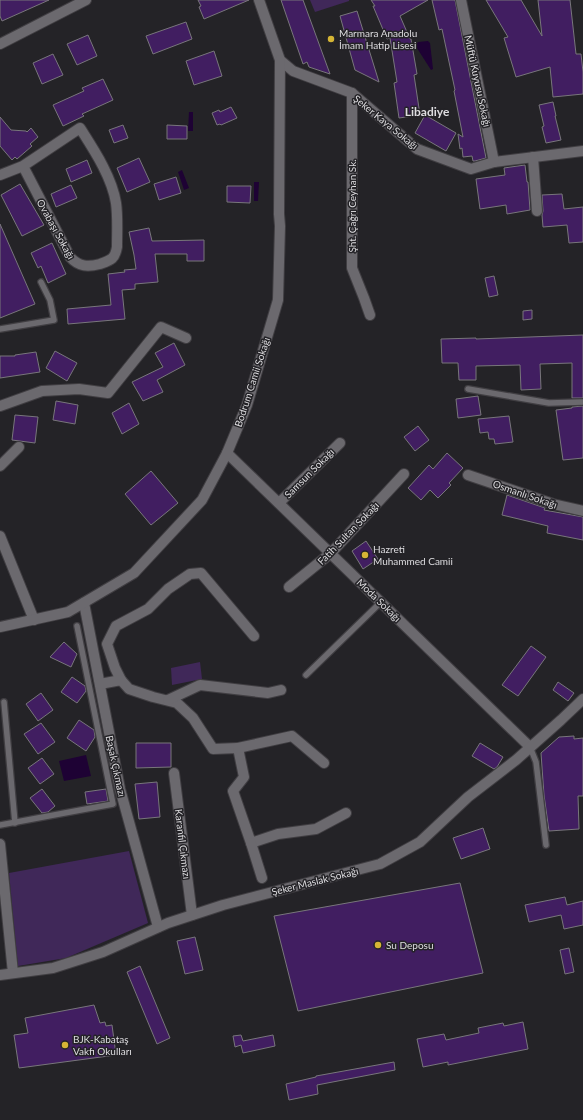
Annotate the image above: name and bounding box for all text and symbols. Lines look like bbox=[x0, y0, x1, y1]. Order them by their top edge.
place label: Marmara Anadolu İmam Hatip Lisesi bbox=[339, 27, 417, 51]
marker: Marmara Anadolu İmam Hatip Lisesi bbox=[326, 34, 336, 44]
street label: Müftü Kuyusu Sokağı bbox=[462, 34, 494, 128]
street label: Şeker Kaya Sokağı bbox=[351, 92, 421, 152]
district label: Libadiye bbox=[405, 104, 450, 119]
street label: Şht. Çağrı Ceyhan Sk. bbox=[346, 159, 358, 253]
street label: Ovabaşı Sokağı bbox=[35, 197, 77, 261]
street label: Bodrum Camii Sokağı bbox=[232, 336, 272, 428]
street label: Samsun Sokağı bbox=[282, 446, 336, 500]
street label: Osmanlı Sokağı bbox=[491, 477, 559, 511]
street label: Fatih Sultan Sokağı bbox=[315, 499, 381, 567]
place label: Hazreti Muhammed Camii bbox=[373, 543, 453, 567]
marker: Hazreti Muhammed Camii bbox=[360, 550, 370, 560]
street label: Moda Sokağı bbox=[354, 576, 404, 624]
street label: Başak Çıkmazı bbox=[104, 734, 128, 798]
street label: Karanfil Çıkmazı bbox=[173, 808, 193, 880]
street label: Şeker Maslak Sokağı bbox=[270, 864, 360, 898]
place label: Su Deposu bbox=[386, 939, 433, 951]
marker: Su Deposu bbox=[373, 940, 383, 950]
place label: BJK-Kabataş Vakfı Okulları bbox=[73, 1033, 132, 1057]
marker: BJK-Kabataş Vakfı Okulları bbox=[60, 1040, 70, 1050]

